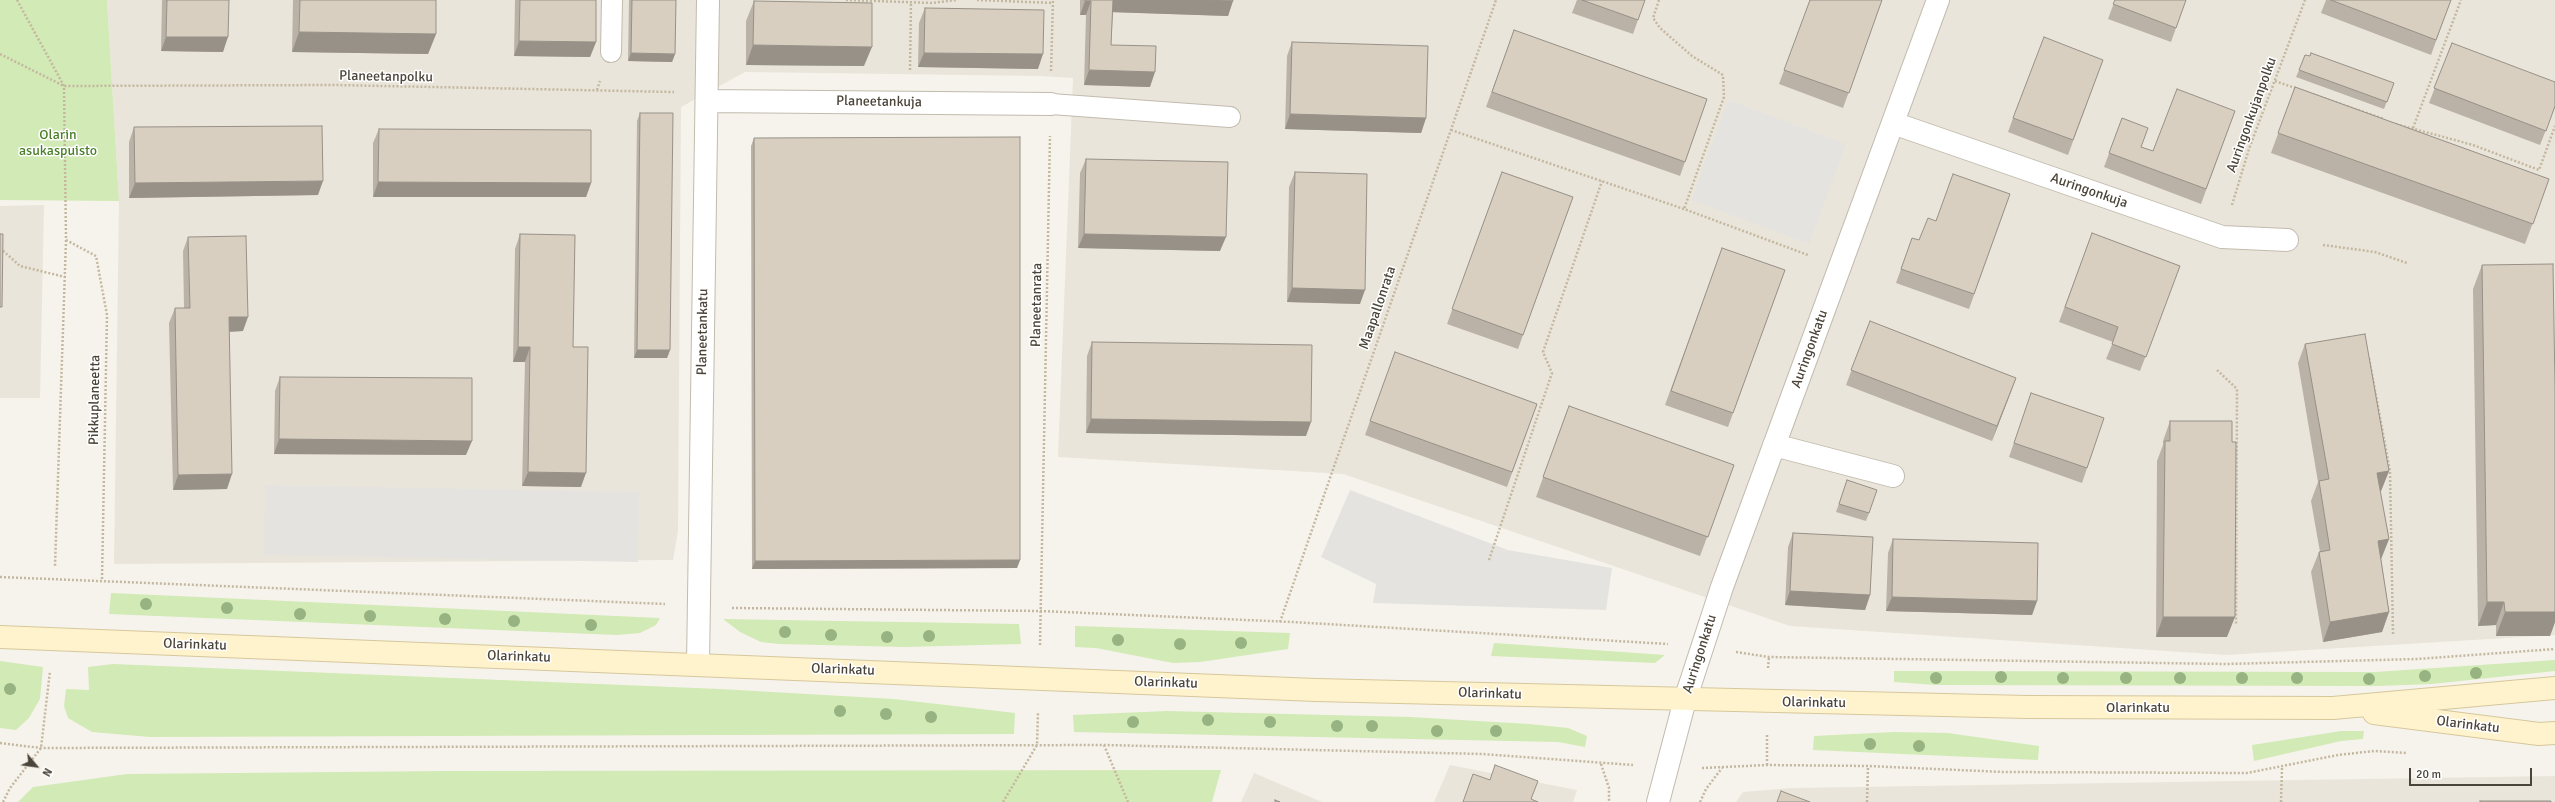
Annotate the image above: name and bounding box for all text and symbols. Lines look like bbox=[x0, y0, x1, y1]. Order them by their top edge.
street label: Auringonkujanpolku bbox=[2223, 55, 2281, 175]
street label: Planeetanpolku bbox=[339, 68, 433, 86]
street label: Planeetankuja bbox=[836, 93, 922, 111]
park label: Olarin asukaspuisto bbox=[19, 127, 97, 160]
street label: Auringonkuja bbox=[2048, 170, 2130, 212]
street label: Planeetanrata bbox=[1028, 263, 1046, 347]
street label: Maapallonrata bbox=[1356, 264, 1400, 352]
street label: Planeetankatu bbox=[694, 288, 712, 376]
street label: Auringonkatu bbox=[1788, 308, 1832, 390]
street label: Pikkuplaneetta bbox=[86, 355, 104, 445]
street label: Auringonkatu bbox=[1679, 613, 1721, 695]
street label: Olarinkatu bbox=[163, 635, 227, 655]
street label: Olarinkatu bbox=[487, 647, 551, 667]
street label: Olarinkatu bbox=[811, 660, 875, 680]
street label: Olarinkatu bbox=[1134, 673, 1198, 693]
street label: Olarinkatu bbox=[1458, 684, 1522, 704]
street label: Olarinkatu bbox=[1782, 694, 1846, 712]
street label: Olarinkatu bbox=[2106, 700, 2170, 716]
street label: Olarinkatu bbox=[2435, 713, 2501, 737]
north arrow bbox=[16, 746, 56, 786]
scale bar bbox=[2411, 760, 2534, 786]
text: N bbox=[39, 766, 54, 779]
text: 20 m bbox=[2416, 767, 2441, 782]

